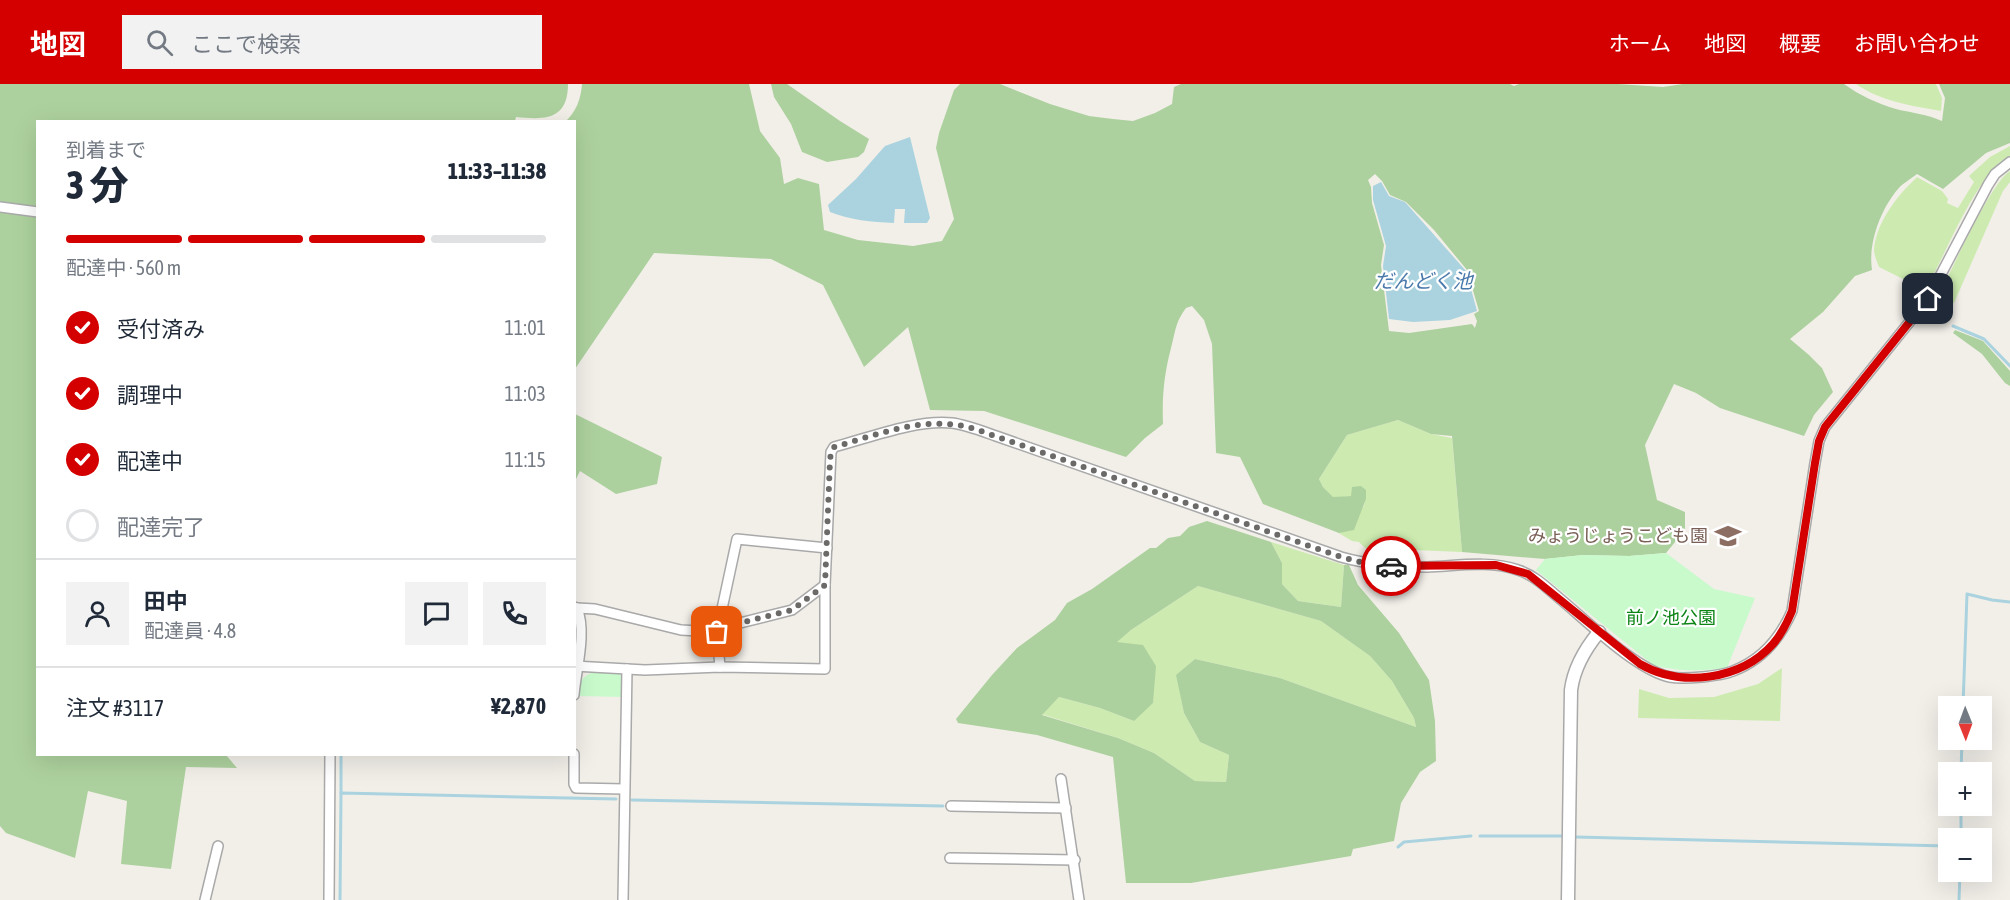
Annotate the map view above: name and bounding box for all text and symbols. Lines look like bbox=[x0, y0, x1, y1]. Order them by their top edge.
search box bbox=[122, 15, 542, 69]
icon: search bbox=[143, 26, 176, 59]
text: 地図 bbox=[30, 28, 86, 60]
text: ここで検索 bbox=[191, 31, 301, 57]
text: ホーム bbox=[1609, 31, 1671, 55]
text: 地図 bbox=[1704, 31, 1746, 55]
text: 概要 bbox=[1779, 31, 1821, 55]
text: お問い合わせ bbox=[1854, 31, 1980, 55]
text: 到着まで bbox=[66, 138, 146, 161]
text: 11:33–11:38 bbox=[448, 158, 546, 184]
text: 3 分 bbox=[66, 163, 129, 207]
text: 配達中 · 560 m bbox=[66, 256, 181, 279]
water label: だんどく池 bbox=[1374, 269, 1474, 292]
pin bbox=[1902, 273, 1953, 324]
icon: home bbox=[1911, 282, 1944, 315]
icon: check bbox=[66, 311, 99, 344]
text: 受付済み bbox=[117, 316, 205, 342]
text: 11:01 bbox=[504, 316, 546, 339]
icon: check bbox=[66, 377, 99, 410]
text: 調理中 bbox=[117, 382, 183, 408]
text: 11:03 bbox=[504, 382, 546, 405]
icon: check bbox=[66, 443, 99, 476]
text: 配達中 bbox=[117, 448, 183, 474]
text: 11:15 bbox=[505, 448, 546, 471]
text: 配達完了 bbox=[117, 514, 205, 540]
school or university icon: みょうじょうこども園 bbox=[1713, 521, 1743, 551]
place label: みょうじょうこども園 bbox=[1528, 525, 1708, 546]
courier bbox=[1361, 536, 1421, 596]
icon: car bbox=[1375, 550, 1408, 583]
button: person bbox=[66, 582, 129, 645]
button: chat bbox=[405, 582, 468, 645]
button: phone bbox=[483, 582, 546, 645]
text: 田中 bbox=[144, 588, 188, 614]
pin bbox=[691, 606, 742, 657]
park label: 前ノ池公園 bbox=[1626, 607, 1716, 628]
icon: bag bbox=[700, 615, 733, 648]
text: 配達員 · 4.8 bbox=[144, 619, 236, 642]
text: ¥2,870 bbox=[491, 693, 546, 719]
text: 注文 #3117 bbox=[66, 695, 164, 721]
north arrow bbox=[1938, 696, 1992, 750]
map controls bbox=[1938, 696, 1992, 882]
button: + bbox=[1938, 762, 1992, 816]
button: − bbox=[1938, 828, 1992, 882]

